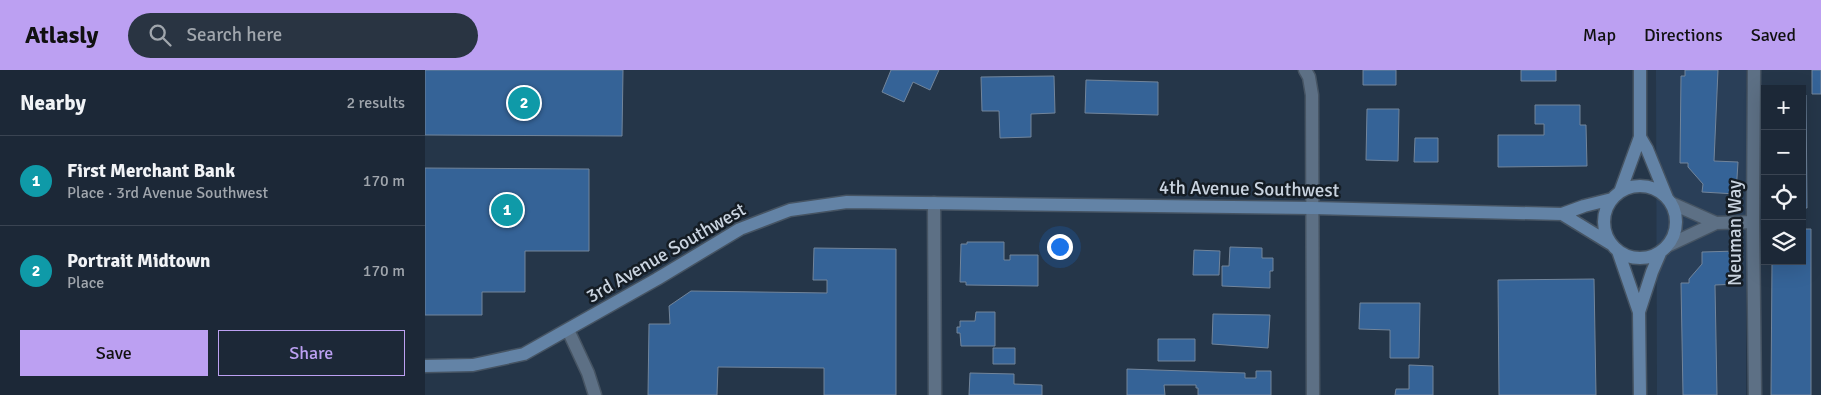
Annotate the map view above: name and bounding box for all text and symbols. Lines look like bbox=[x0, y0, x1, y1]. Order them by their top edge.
search box bbox=[128, 13, 478, 58]
text: Atlasly bbox=[25, 20, 98, 50]
icon: search bbox=[146, 21, 174, 49]
text: Search here bbox=[186, 23, 282, 47]
text: Map bbox=[1583, 24, 1616, 46]
text: Directions bbox=[1644, 24, 1723, 46]
text: Saved bbox=[1751, 24, 1796, 46]
pin: 2 bbox=[508, 84, 540, 122]
map controls bbox=[1761, 85, 1806, 265]
button: + bbox=[1761, 85, 1806, 130]
text: Nearby bbox=[20, 90, 86, 116]
text: 2 results bbox=[346, 93, 405, 113]
button: − bbox=[1761, 130, 1806, 175]
text: First Merchant Bank bbox=[67, 159, 235, 183]
text: 1 bbox=[32, 171, 40, 191]
text: 170 m bbox=[363, 171, 405, 191]
street label: 4th Avenue Southwest bbox=[1159, 175, 1340, 203]
button: locate bbox=[1761, 175, 1806, 220]
street label: Neuman Way bbox=[1723, 180, 1747, 286]
text: Place · 3rd Avenue Southwest bbox=[67, 183, 268, 203]
pin: 1 bbox=[491, 191, 523, 229]
street label: 3rd Avenue Southwest bbox=[582, 197, 750, 308]
button: layers bbox=[1761, 220, 1806, 265]
your location bbox=[1047, 234, 1073, 260]
text: Portrait Midtown bbox=[67, 249, 210, 273]
text: 2 bbox=[32, 261, 40, 281]
text: 170 m bbox=[363, 261, 405, 281]
text: Place bbox=[67, 273, 104, 293]
button: Save bbox=[20, 330, 208, 376]
button: Share bbox=[218, 330, 405, 376]

